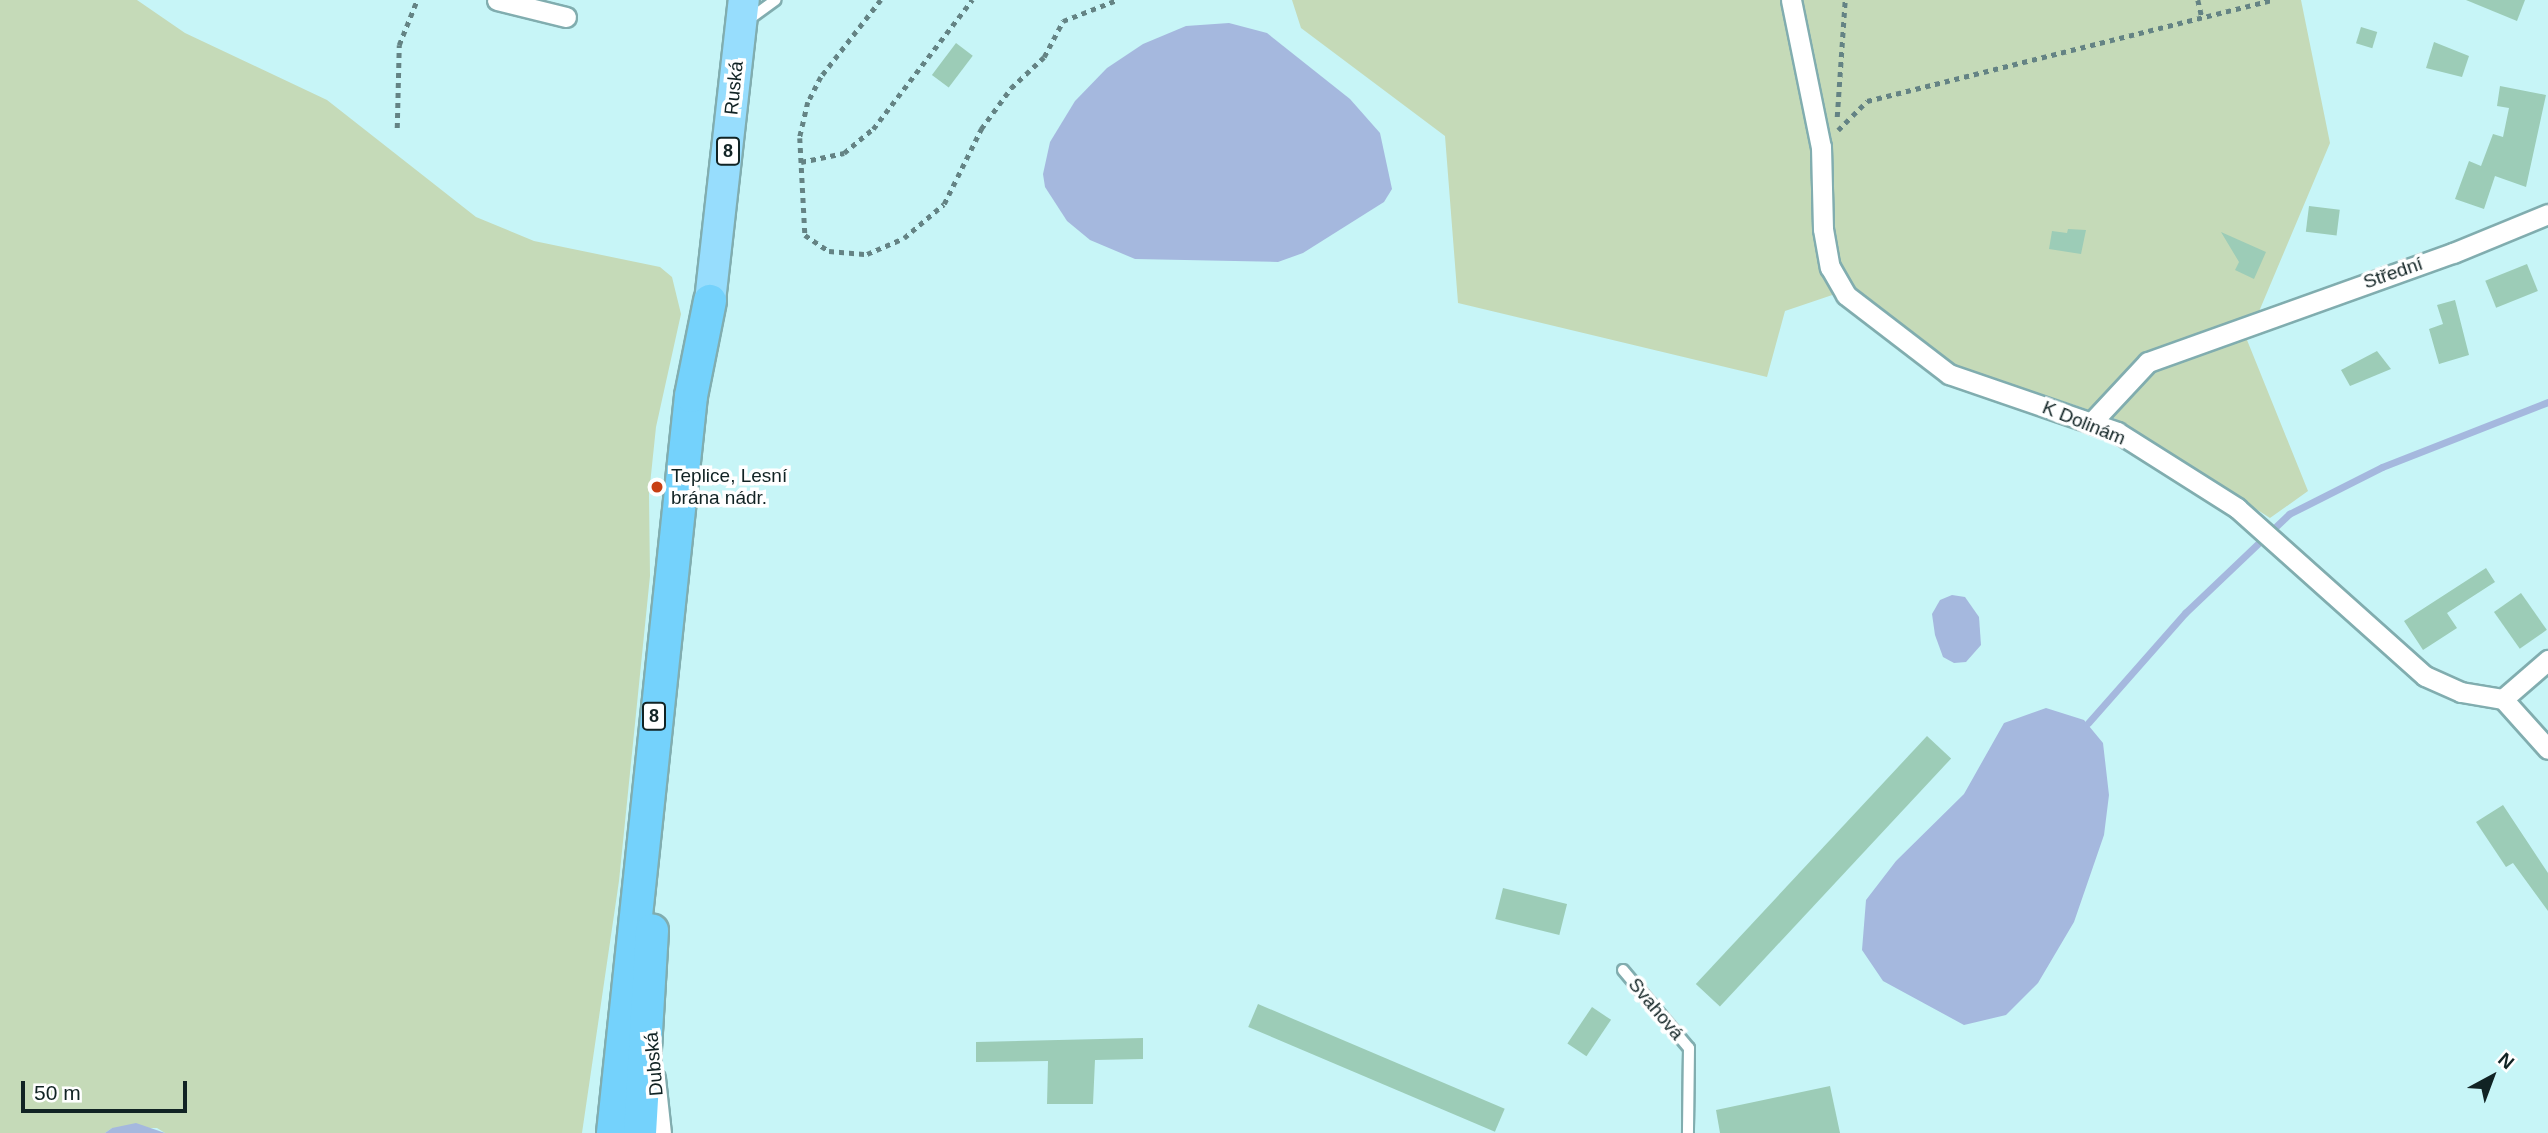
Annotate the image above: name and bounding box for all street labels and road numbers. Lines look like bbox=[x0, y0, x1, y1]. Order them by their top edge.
street label: Ruská bbox=[720, 60, 748, 116]
road number: 8 bbox=[716, 136, 740, 166]
street label: Střední bbox=[2360, 252, 2426, 294]
street label: K Dolinám bbox=[2039, 396, 2129, 450]
road number: 8 bbox=[642, 702, 666, 730]
street label: Svahová bbox=[1624, 973, 1688, 1045]
street label: Dubská bbox=[640, 1031, 668, 1097]

